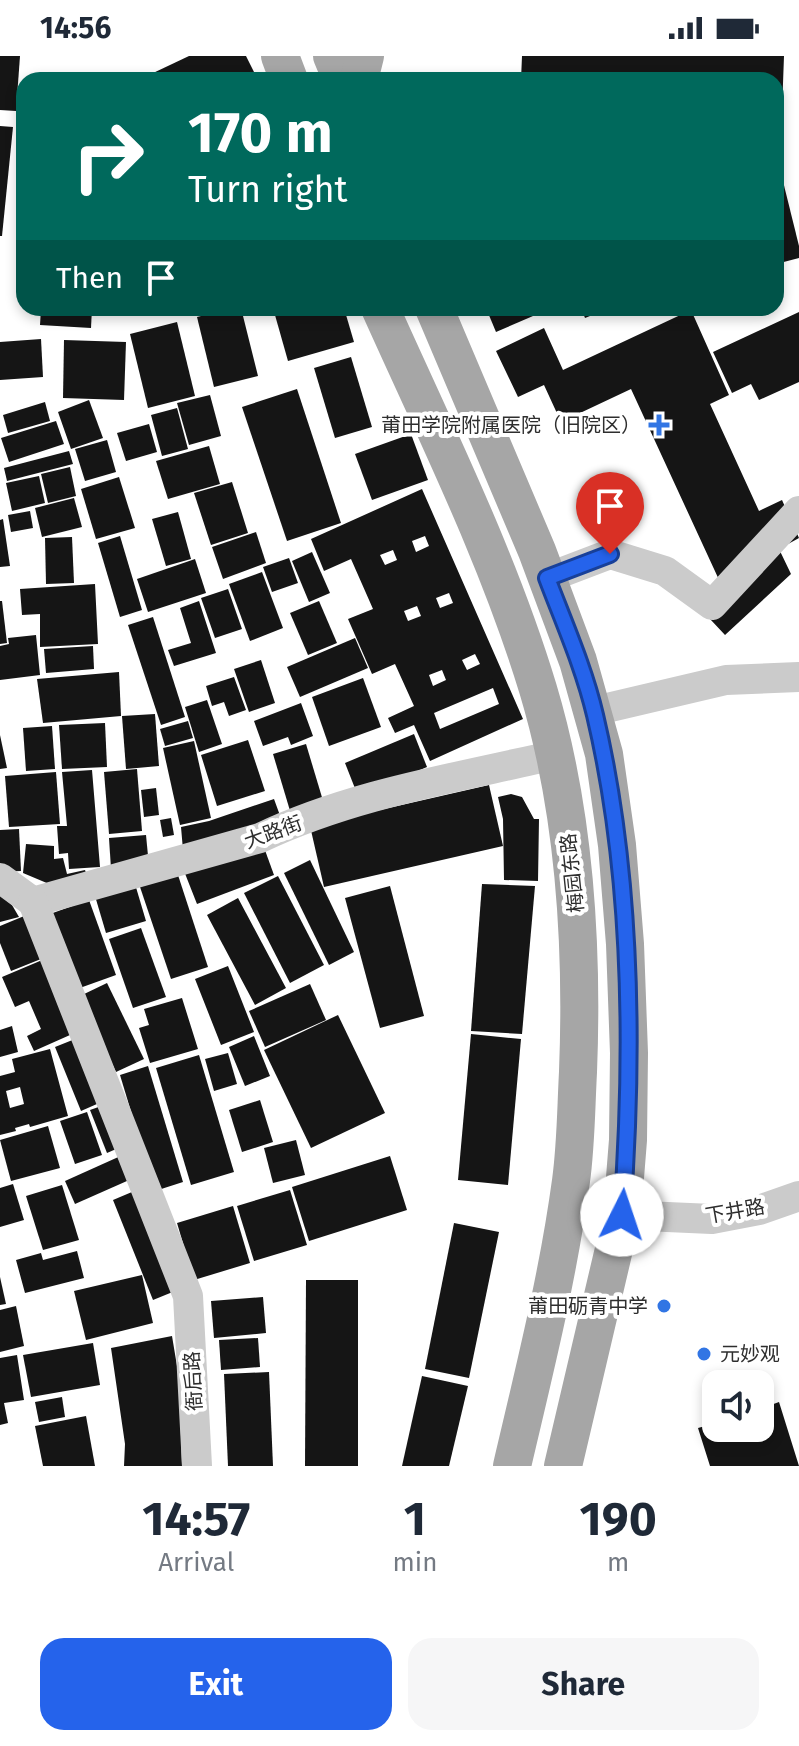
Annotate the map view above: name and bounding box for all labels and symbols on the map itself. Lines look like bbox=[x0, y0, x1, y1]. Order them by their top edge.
place label: 莆田学院附属医院（旧院区） bbox=[381, 413, 641, 437]
marker: 莆田学院附属医院（旧院区） bbox=[648, 414, 670, 436]
pin bbox=[576, 472, 644, 554]
street label: 大路街 bbox=[241, 810, 305, 854]
street label: 梅园东路 bbox=[556, 832, 588, 914]
position arrow bbox=[580, 1173, 664, 1257]
street label: 下井路 bbox=[703, 1194, 767, 1228]
place label: 莆田砺青中学 bbox=[528, 1294, 648, 1318]
marker: 莆田砺青中学 bbox=[655, 1297, 673, 1315]
place label: 元妙观 bbox=[720, 1342, 780, 1366]
marker: 元妙观 bbox=[695, 1345, 713, 1363]
street label: 衙后路 bbox=[179, 1350, 207, 1412]

